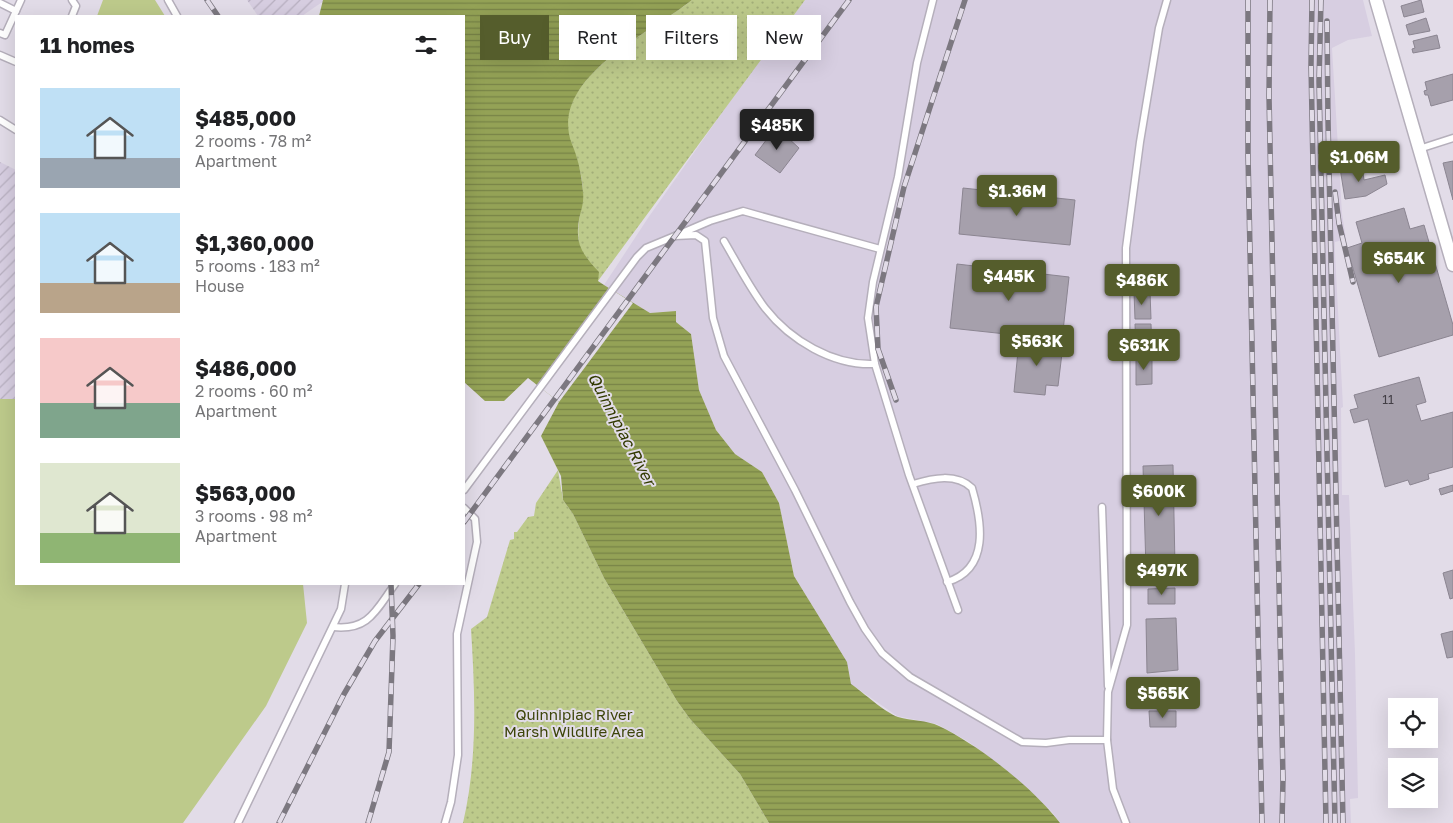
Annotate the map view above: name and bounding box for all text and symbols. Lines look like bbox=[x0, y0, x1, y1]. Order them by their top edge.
chip: Buy bbox=[480, 15, 549, 60]
chip: Rent bbox=[559, 15, 636, 60]
chip: Filters bbox=[646, 15, 737, 60]
chip: New bbox=[747, 15, 821, 60]
icon: filters bbox=[412, 31, 440, 59]
text: 11 homes bbox=[40, 32, 135, 58]
text: $485,000 bbox=[195, 105, 296, 131]
icon: home bbox=[80, 108, 140, 168]
pin: $485K bbox=[742, 108, 812, 151]
text: $485K bbox=[751, 115, 803, 135]
text: 2 rooms · 78 m² bbox=[195, 131, 311, 151]
pin: $1.06M bbox=[1318, 140, 1400, 183]
text: $1.06M bbox=[1330, 147, 1388, 167]
text: Apartment bbox=[195, 151, 277, 171]
pin: $1.36M bbox=[976, 174, 1058, 217]
text: $1.36M bbox=[988, 181, 1046, 201]
text: $1,360,000 bbox=[195, 230, 314, 256]
icon: home bbox=[80, 233, 140, 293]
pin: $654K bbox=[1364, 242, 1434, 284]
text: $654K bbox=[1373, 248, 1425, 268]
text: 5 rooms · 183 m² bbox=[195, 256, 320, 276]
pin: $445K bbox=[974, 260, 1044, 302]
pin: $486K bbox=[1107, 264, 1177, 306]
text: $445K bbox=[983, 266, 1035, 286]
text: $486K bbox=[1116, 270, 1168, 290]
text: House bbox=[195, 276, 244, 296]
pin: $563K bbox=[1002, 324, 1072, 367]
pin: $631K bbox=[1109, 328, 1179, 371]
text: $563K bbox=[1011, 331, 1063, 351]
text: $631K bbox=[1119, 335, 1169, 355]
text: $486,000 bbox=[195, 355, 297, 381]
icon: home bbox=[80, 358, 140, 418]
water label: Quinnipiac River bbox=[584, 369, 661, 491]
text: 2 rooms · 60 m² bbox=[195, 381, 313, 401]
house number: 11 bbox=[1382, 392, 1394, 407]
text: Apartment bbox=[195, 401, 277, 421]
pin: $600K bbox=[1124, 474, 1194, 517]
text: $563,000 bbox=[195, 480, 296, 506]
text: $600K bbox=[1132, 481, 1186, 501]
icon: home bbox=[80, 483, 140, 543]
text: 3 rooms · 98 m² bbox=[195, 506, 312, 526]
text: Apartment bbox=[195, 526, 277, 546]
pin: $497K bbox=[1127, 554, 1197, 596]
text: $497K bbox=[1136, 560, 1188, 580]
pin: $565K bbox=[1128, 676, 1198, 719]
text: $565K bbox=[1137, 683, 1189, 703]
map controls bbox=[1388, 698, 1438, 808]
button: locate bbox=[1388, 698, 1438, 748]
park label: Quinnipiac River Marsh Wildlife Area bbox=[504, 705, 644, 740]
button: layers bbox=[1388, 758, 1438, 808]

